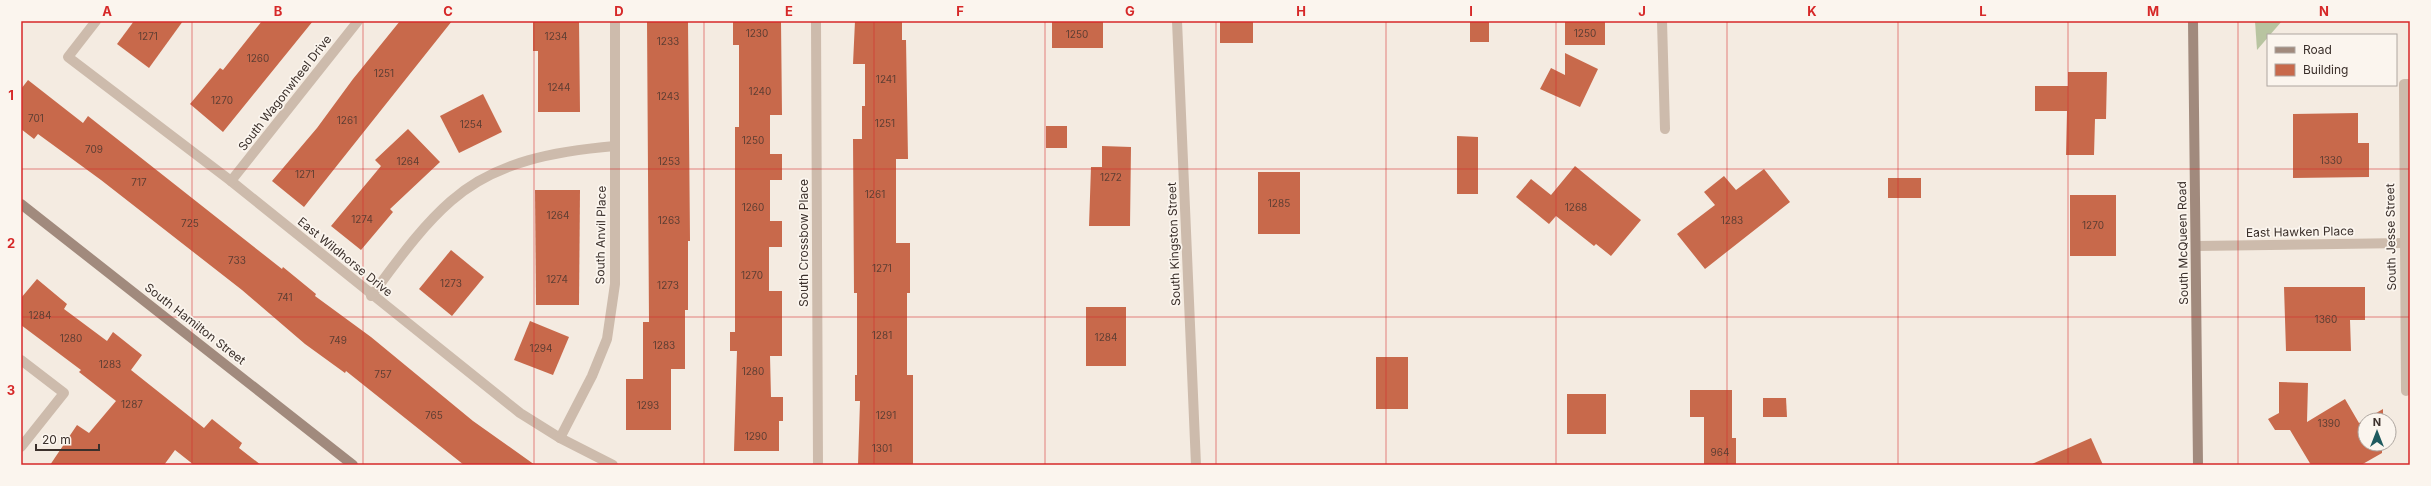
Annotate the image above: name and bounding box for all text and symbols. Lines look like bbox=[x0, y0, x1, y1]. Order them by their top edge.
text: A bbox=[102, 3, 112, 19]
text: B bbox=[274, 3, 283, 19]
text: C bbox=[443, 3, 453, 19]
text: D bbox=[614, 3, 624, 19]
text: E bbox=[785, 3, 793, 19]
text: F bbox=[956, 3, 964, 19]
text: G bbox=[1125, 3, 1135, 19]
text: H bbox=[1296, 3, 1306, 19]
text: I bbox=[1469, 3, 1473, 19]
text: J bbox=[1638, 3, 1646, 19]
text: K bbox=[1807, 3, 1817, 19]
text: L bbox=[1979, 3, 1987, 19]
text: M bbox=[2147, 3, 2159, 19]
text: N bbox=[2319, 3, 2329, 19]
house number: 1230 bbox=[746, 27, 768, 39]
house number: 1250 bbox=[1574, 27, 1596, 39]
house number: 1250 bbox=[1066, 28, 1088, 40]
house number: 1271 bbox=[138, 30, 158, 42]
house number: 1234 bbox=[545, 30, 567, 42]
street label: South Wagonwheel Drive bbox=[235, 32, 335, 154]
legend bbox=[2267, 34, 2397, 86]
house number: 1233 bbox=[657, 35, 679, 47]
text: Road bbox=[2303, 42, 2332, 57]
house number: 1260 bbox=[247, 52, 269, 64]
text: Building bbox=[2303, 62, 2348, 77]
house number: 1251 bbox=[374, 67, 394, 79]
house number: 1241 bbox=[876, 73, 896, 85]
house number: 1244 bbox=[548, 81, 570, 93]
house number: 1240 bbox=[749, 85, 771, 97]
text: 1 bbox=[8, 87, 14, 103]
house number: 1243 bbox=[657, 90, 679, 102]
house number: 1270 bbox=[211, 94, 233, 106]
house number: 701 bbox=[28, 112, 44, 124]
house number: 1261 bbox=[337, 114, 357, 126]
house number: 1251 bbox=[875, 117, 895, 129]
house number: 1254 bbox=[460, 118, 482, 130]
house number: 1250 bbox=[742, 134, 764, 146]
house number: 709 bbox=[85, 143, 103, 155]
house number: 1330 bbox=[2320, 154, 2342, 166]
house number: 1264 bbox=[397, 155, 419, 167]
house number: 1253 bbox=[658, 155, 680, 167]
house number: 1271 bbox=[295, 168, 315, 180]
house number: 1272 bbox=[1100, 171, 1122, 183]
house number: 717 bbox=[131, 176, 147, 188]
street label: South Crossbow Place bbox=[796, 179, 811, 307]
street label: South McQueen Road bbox=[2174, 181, 2191, 305]
street label: South Kingston Street bbox=[1164, 182, 1183, 306]
street label: South Jesse Street bbox=[2382, 183, 2399, 291]
street label: South Anvil Place bbox=[592, 186, 609, 284]
house number: 1261 bbox=[865, 188, 885, 200]
house number: 1285 bbox=[1268, 197, 1290, 209]
house number: 1260 bbox=[742, 201, 764, 213]
house number: 1268 bbox=[1565, 201, 1587, 213]
house number: 1264 bbox=[547, 209, 569, 221]
house number: 1274 bbox=[351, 213, 373, 225]
street label: East Wildhorse Drive bbox=[295, 214, 396, 300]
house number: 1263 bbox=[658, 214, 680, 226]
house number: 1283 bbox=[1721, 214, 1743, 226]
house number: 725 bbox=[181, 217, 199, 229]
house number: 1270 bbox=[2082, 219, 2104, 231]
street label: East Hawken Place bbox=[2246, 223, 2354, 240]
text: 2 bbox=[7, 235, 15, 251]
house number: 733 bbox=[228, 254, 246, 266]
house number: 1271 bbox=[872, 262, 892, 274]
house number: 1270 bbox=[741, 269, 763, 281]
house number: 1274 bbox=[546, 273, 568, 285]
house number: 1273 bbox=[440, 277, 462, 289]
house number: 1273 bbox=[657, 279, 679, 291]
street label: South Hamilton Street bbox=[142, 280, 249, 368]
house number: 741 bbox=[277, 291, 293, 303]
house number: 1284 bbox=[29, 309, 51, 321]
house number: 1360 bbox=[2315, 313, 2337, 325]
house number: 1281 bbox=[872, 329, 892, 341]
house number: 1284 bbox=[1095, 331, 1117, 343]
house number: 1280 bbox=[60, 332, 82, 344]
house number: 749 bbox=[329, 334, 347, 346]
house number: 1283 bbox=[653, 339, 675, 351]
house number: 1294 bbox=[530, 342, 552, 354]
house number: 1283 bbox=[99, 358, 121, 370]
house number: 1280 bbox=[742, 365, 764, 377]
house number: 757 bbox=[374, 368, 392, 380]
text: 3 bbox=[7, 382, 15, 398]
house number: 1287 bbox=[121, 398, 143, 410]
house number: 1293 bbox=[637, 399, 659, 411]
house number: 765 bbox=[425, 409, 443, 421]
house number: 1291 bbox=[876, 409, 896, 421]
north arrow bbox=[2357, 412, 2397, 452]
text: N bbox=[2373, 415, 2381, 429]
house number: 1390 bbox=[2318, 417, 2340, 429]
scale bar bbox=[36, 426, 99, 452]
house number: 1290 bbox=[745, 430, 767, 442]
text: 20 m bbox=[42, 432, 71, 447]
house number: 1301 bbox=[872, 442, 892, 454]
house number: 964 bbox=[1711, 446, 1729, 458]

